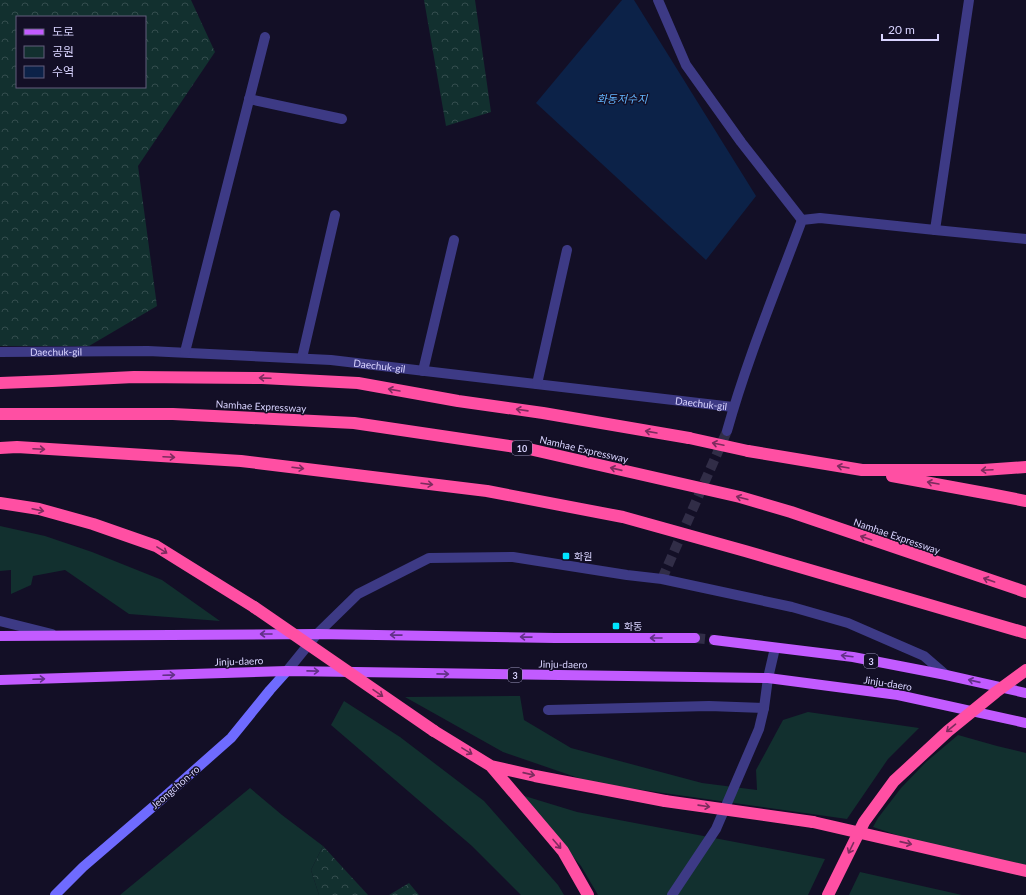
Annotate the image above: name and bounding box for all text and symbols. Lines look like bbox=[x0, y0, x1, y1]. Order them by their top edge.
legend bbox=[16, 16, 146, 88]
scale bar bbox=[882, 16, 938, 42]
text: 20 m bbox=[888, 22, 915, 37]
text: 도로 bbox=[52, 24, 74, 39]
text: 공원 bbox=[52, 44, 74, 59]
text: 수역 bbox=[52, 64, 74, 79]
water label: 화동저수지 bbox=[597, 92, 648, 105]
street label: Daechuk-gil bbox=[30, 345, 82, 358]
street label: Daechuk-gil bbox=[353, 357, 406, 375]
one-way arrow bbox=[259, 374, 272, 382]
one-way arrow bbox=[388, 385, 401, 393]
street label: Daechuk-gil bbox=[675, 394, 728, 412]
street label: Namhae Expressway bbox=[215, 398, 307, 414]
one-way arrow bbox=[516, 406, 529, 414]
one-way arrow bbox=[644, 428, 657, 436]
street label: Namhae Expressway bbox=[539, 433, 630, 465]
one-way arrow bbox=[712, 440, 725, 448]
road number: 10 bbox=[512, 441, 532, 455]
one-way arrow bbox=[32, 445, 45, 452]
one-way arrow bbox=[162, 453, 175, 460]
one-way arrow bbox=[837, 463, 850, 471]
one-way arrow bbox=[291, 464, 304, 472]
one-way arrow bbox=[610, 464, 623, 472]
one-way arrow bbox=[981, 466, 994, 473]
one-way arrow bbox=[927, 479, 940, 487]
one-way arrow bbox=[420, 480, 433, 487]
one-way arrow bbox=[736, 494, 749, 501]
one-way arrow bbox=[32, 506, 45, 514]
street label: Namhae Expressway bbox=[852, 516, 943, 557]
one-way arrow bbox=[860, 533, 872, 541]
one-way arrow bbox=[156, 546, 167, 554]
place label: 화원 bbox=[574, 550, 592, 562]
marker: 화원 bbox=[561, 551, 571, 561]
one-way arrow bbox=[983, 575, 995, 583]
place label: 화동 bbox=[624, 620, 642, 632]
marker: 화동 bbox=[611, 621, 621, 631]
one-way arrow bbox=[260, 630, 273, 638]
one-way arrow bbox=[390, 631, 403, 639]
one-way arrow bbox=[520, 633, 533, 641]
one-way arrow bbox=[650, 634, 663, 642]
one-way arrow bbox=[841, 653, 854, 660]
street label: Jinju-daero bbox=[214, 654, 264, 668]
road number: 3 bbox=[864, 654, 878, 668]
street label: Jinju-daero bbox=[539, 658, 588, 670]
one-way arrow bbox=[306, 668, 319, 675]
road number: 3 bbox=[508, 668, 522, 682]
one-way arrow bbox=[436, 670, 449, 678]
one-way arrow bbox=[162, 671, 175, 678]
street label: Jinju-daero bbox=[863, 673, 913, 693]
one-way arrow bbox=[32, 675, 45, 683]
one-way arrow bbox=[968, 677, 981, 685]
one-way arrow bbox=[372, 689, 383, 697]
one-way arrow bbox=[946, 724, 957, 733]
one-way arrow bbox=[461, 748, 473, 756]
street label: Jeongchon-ro bbox=[148, 763, 202, 811]
one-way arrow bbox=[522, 771, 535, 779]
one-way arrow bbox=[697, 802, 710, 810]
one-way arrow bbox=[553, 838, 562, 849]
one-way arrow bbox=[899, 840, 912, 848]
one-way arrow bbox=[847, 842, 854, 854]

